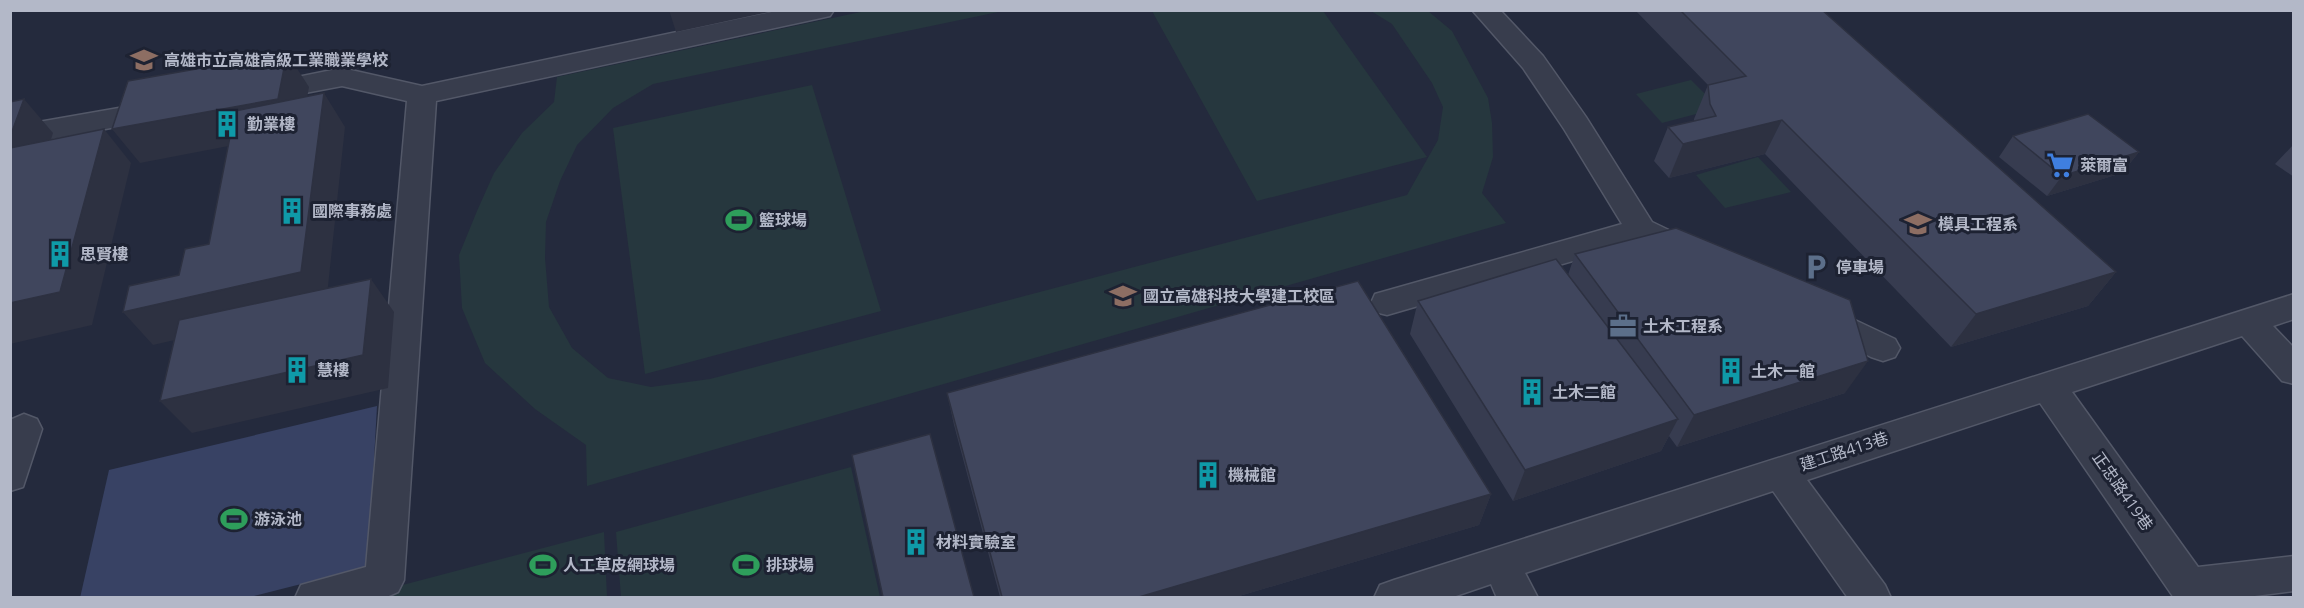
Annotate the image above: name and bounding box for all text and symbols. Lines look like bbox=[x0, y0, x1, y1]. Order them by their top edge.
school or university icon: 高雄市立高雄高級工業職業學校 bbox=[129, 45, 159, 75]
place label: 高雄市立高雄高級工業職業學校 bbox=[164, 49, 389, 71]
building icon: 勤業樓 bbox=[212, 109, 242, 139]
place label: 勤業樓 bbox=[247, 113, 295, 135]
supermarket icon: 萊爾富 bbox=[2045, 150, 2075, 180]
place label: 萊爾富 bbox=[2080, 154, 2128, 176]
building icon: 國際事務處 bbox=[277, 196, 307, 226]
place label: 國際事務處 bbox=[312, 200, 392, 222]
sports icon: 籃球場 bbox=[724, 205, 754, 235]
place label: 籃球場 bbox=[759, 209, 807, 231]
school or university icon: 模具工程系 bbox=[1903, 209, 1933, 239]
place label: 模具工程系 bbox=[1938, 213, 2018, 235]
building icon: 思賢樓 bbox=[45, 239, 75, 269]
place label: 思賢樓 bbox=[80, 243, 128, 265]
parking icon: 停車場 bbox=[1801, 252, 1831, 282]
place label: 停車場 bbox=[1836, 256, 1884, 278]
school or university icon: 國立高雄科技大學建工校區 bbox=[1108, 281, 1138, 311]
place label: 國立高雄科技大學建工校區 bbox=[1143, 285, 1335, 307]
office icon: 土木工程系 bbox=[1608, 311, 1638, 341]
place label: 土木工程系 bbox=[1643, 315, 1723, 337]
building icon: 慧樓 bbox=[282, 355, 312, 385]
building icon: 土木一館 bbox=[1716, 356, 1746, 386]
place label: 慧樓 bbox=[317, 359, 349, 381]
place label: 土木一館 bbox=[1751, 360, 1815, 382]
building icon: 土木二館 bbox=[1517, 377, 1547, 407]
place label: 土木二館 bbox=[1552, 381, 1616, 403]
street label: 建工路413巷 bbox=[1797, 426, 1891, 476]
street label: 正忠路419巷 bbox=[2088, 447, 2158, 535]
building icon: 機械館 bbox=[1193, 460, 1223, 490]
place label: 機械館 bbox=[1228, 464, 1276, 486]
sports icon: 游泳池 bbox=[219, 504, 249, 534]
place label: 游泳池 bbox=[254, 508, 302, 530]
building icon: 材料實驗室 bbox=[901, 527, 931, 557]
place label: 材料實驗室 bbox=[936, 531, 1016, 553]
sports icon: 人工草皮網球場 bbox=[528, 550, 558, 580]
sports icon: 排球場 bbox=[731, 550, 761, 580]
place label: 人工草皮網球場 bbox=[563, 554, 675, 576]
place label: 排球場 bbox=[766, 554, 814, 576]

